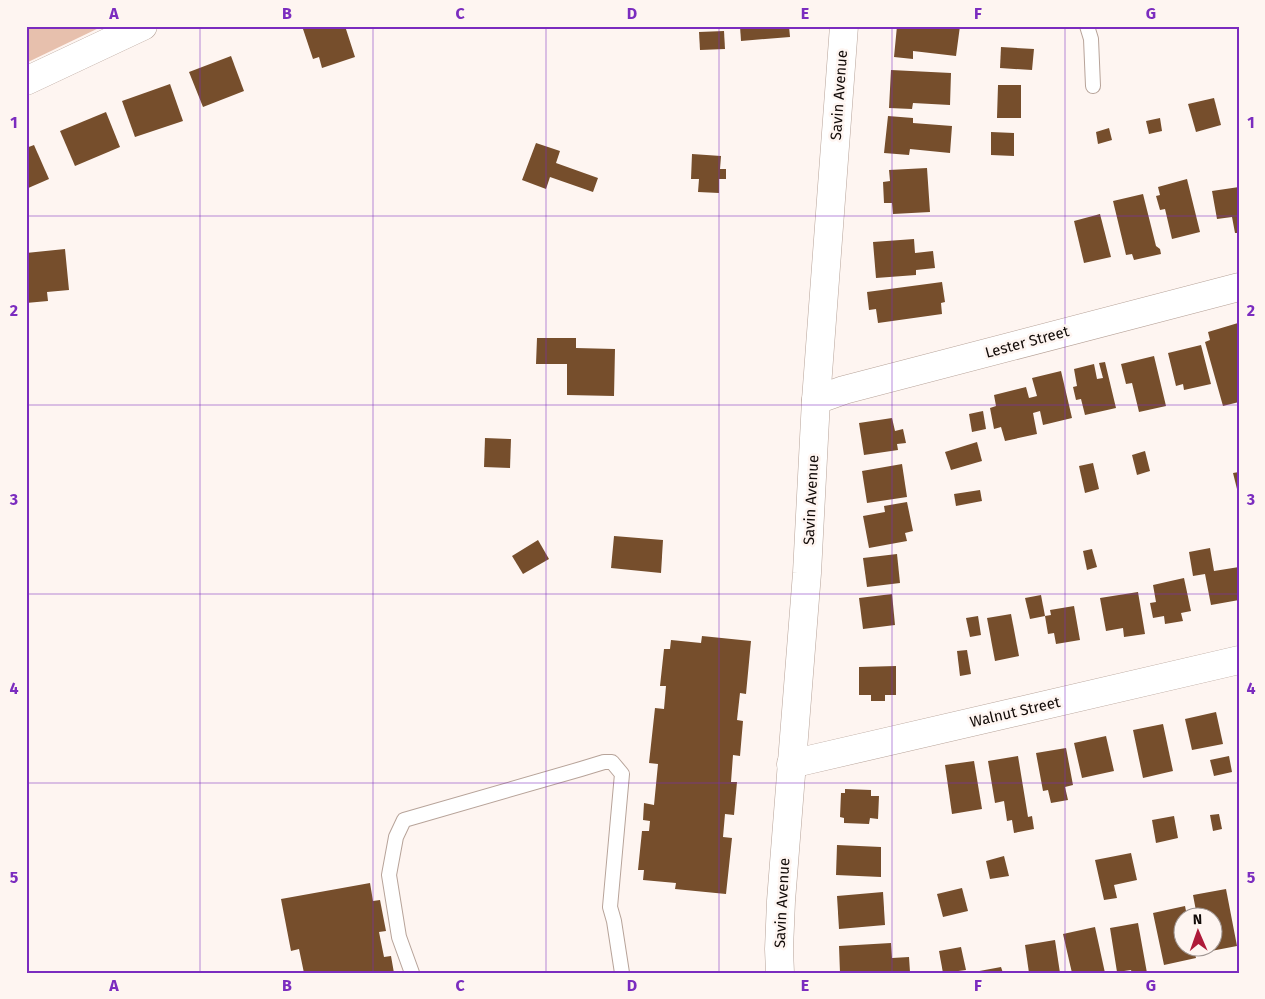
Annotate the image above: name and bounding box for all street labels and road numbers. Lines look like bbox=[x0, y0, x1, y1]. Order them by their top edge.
street label: Savin Avenue bbox=[827, 49, 851, 141]
street label: Lester Street bbox=[983, 322, 1071, 362]
street label: Savin Avenue bbox=[800, 454, 822, 546]
street label: Walnut Street bbox=[968, 693, 1062, 731]
street label: Savin Avenue bbox=[771, 857, 793, 949]

